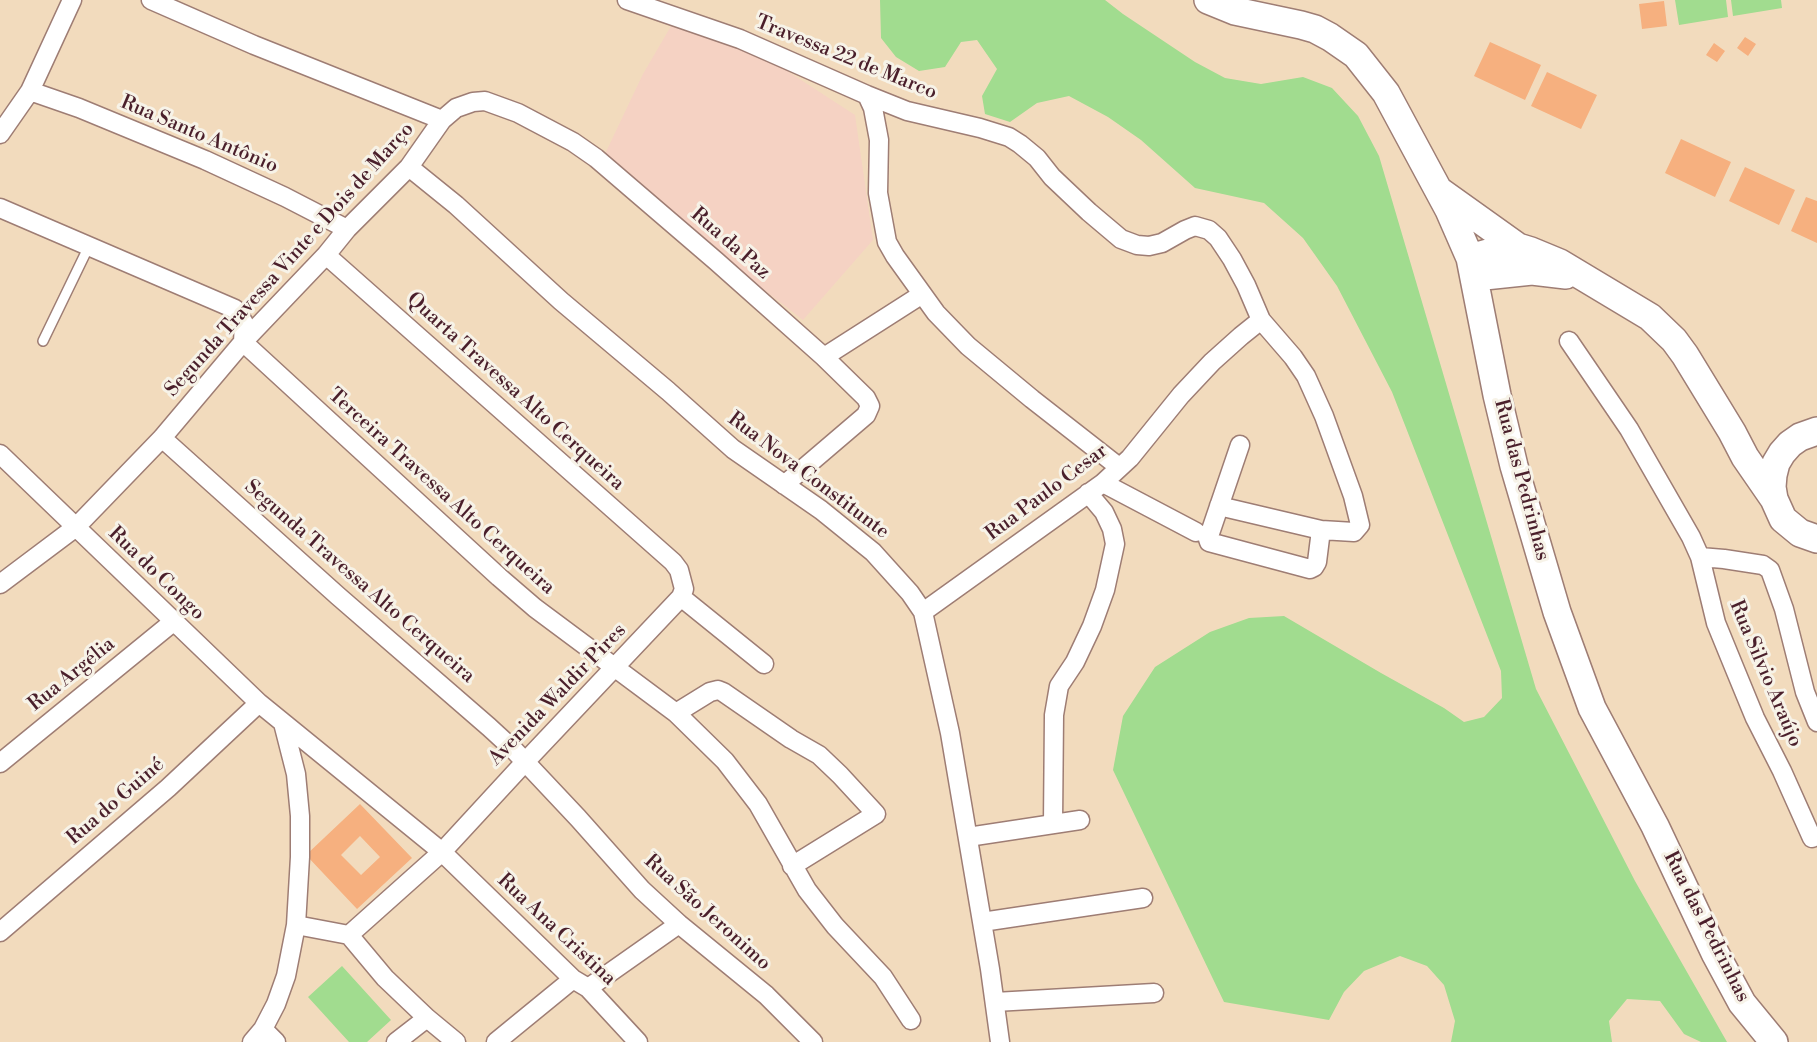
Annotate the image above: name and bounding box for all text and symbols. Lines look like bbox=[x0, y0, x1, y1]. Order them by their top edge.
street label: Travessa 22 de Marco bbox=[752, 11, 940, 105]
street label: Rua Santo Antônio bbox=[117, 91, 281, 179]
street label: Segunda Travessa Vinte e Dois de Março bbox=[160, 118, 420, 402]
street label: Rua da Paz bbox=[685, 203, 775, 285]
street label: Quarta Travessa Alto Cerqueira bbox=[401, 288, 629, 496]
street label: Terceira Travessa Alto Cerqueira bbox=[323, 384, 559, 600]
street label: Rua das Pedrinhas bbox=[1488, 397, 1554, 563]
street label: Rua Nova Constitunte bbox=[723, 408, 893, 544]
street label: Rua Paulo Cesar bbox=[981, 439, 1113, 547]
street label: Segunda Travessa Alto Cerqueira bbox=[239, 475, 479, 689]
street label: Rua do Congo bbox=[103, 522, 209, 626]
street label: Rua Silvio Araújo bbox=[1723, 597, 1807, 751]
street label: Avenida Waldir Pires bbox=[484, 619, 632, 771]
street label: Rua Argélia bbox=[24, 633, 120, 717]
street label: Rua do Guiné bbox=[62, 753, 170, 851]
street label: Rua das Pedrinhas bbox=[1658, 848, 1754, 1006]
street label: Rua São Jeronimo bbox=[639, 850, 775, 976]
street label: Rua Ana Cristina bbox=[492, 869, 620, 991]

